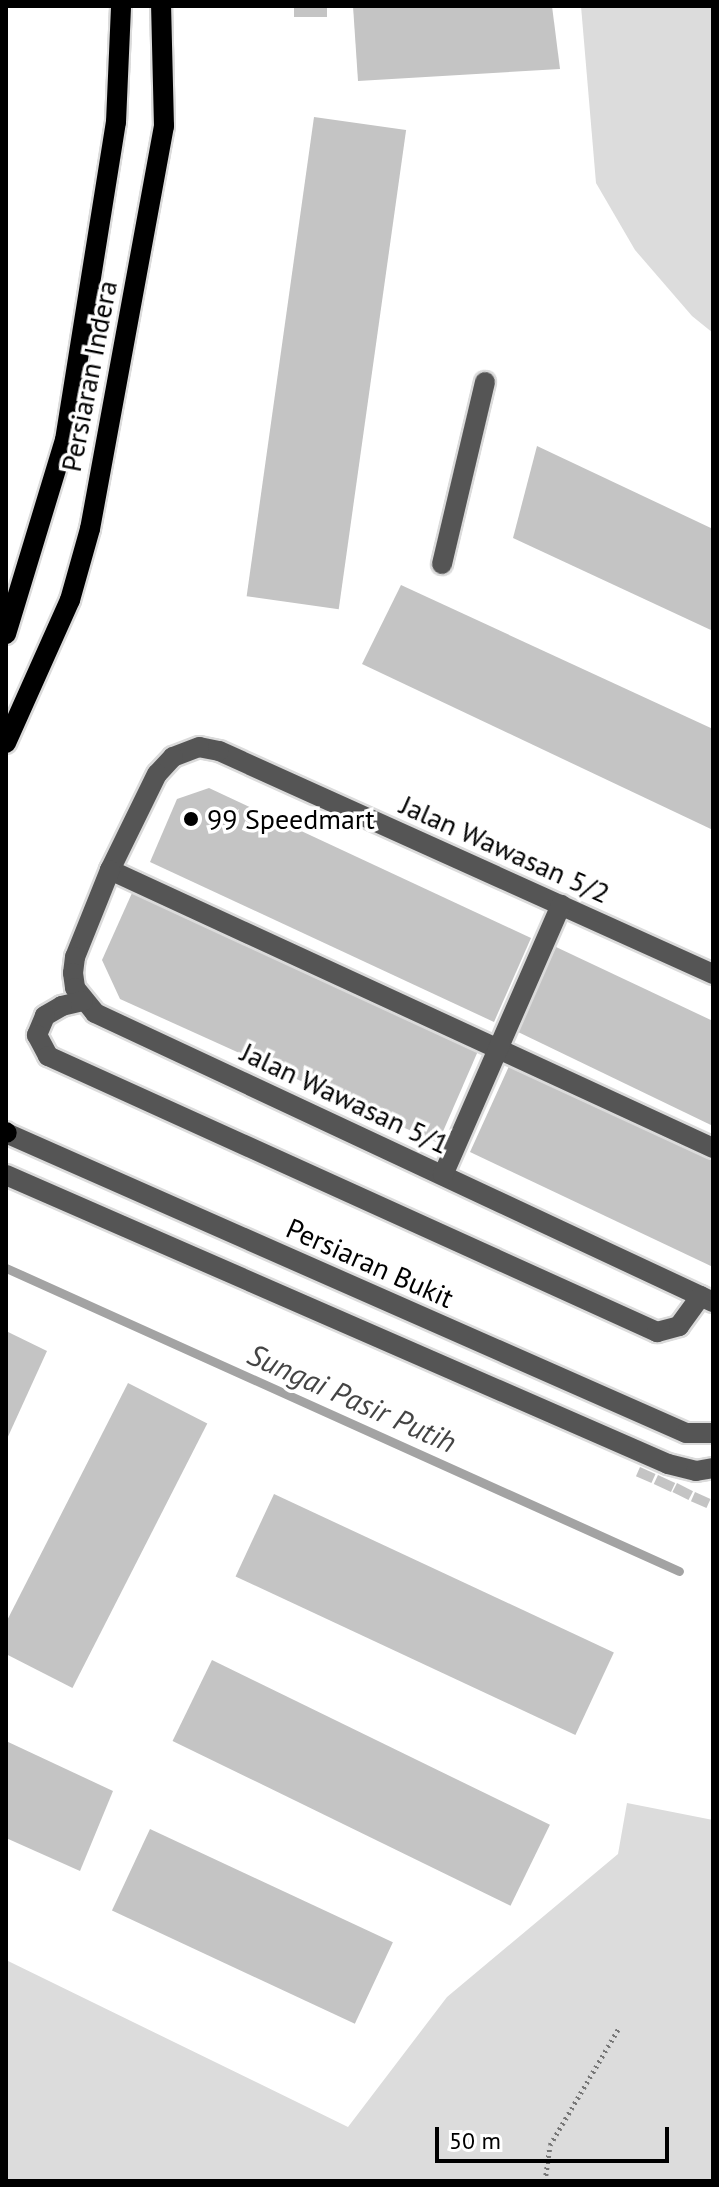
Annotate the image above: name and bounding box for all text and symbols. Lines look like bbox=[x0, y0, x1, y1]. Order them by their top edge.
street label: Persiaran Indera bbox=[54, 278, 124, 474]
street label: Jalan Wawasan 5/2 bbox=[395, 788, 615, 910]
place label: 99 Speedmart bbox=[207, 802, 375, 836]
marker: 99 Speedmart bbox=[182, 810, 200, 828]
street label: Jalan Wawasan 5/1 bbox=[235, 1035, 455, 1161]
street label: Persiaran Bukit bbox=[281, 1211, 459, 1315]
water label: Sungai Pasir Putih bbox=[242, 1336, 462, 1460]
scale bar bbox=[439, 2111, 673, 2161]
text: 50 m bbox=[449, 2125, 501, 2156]

